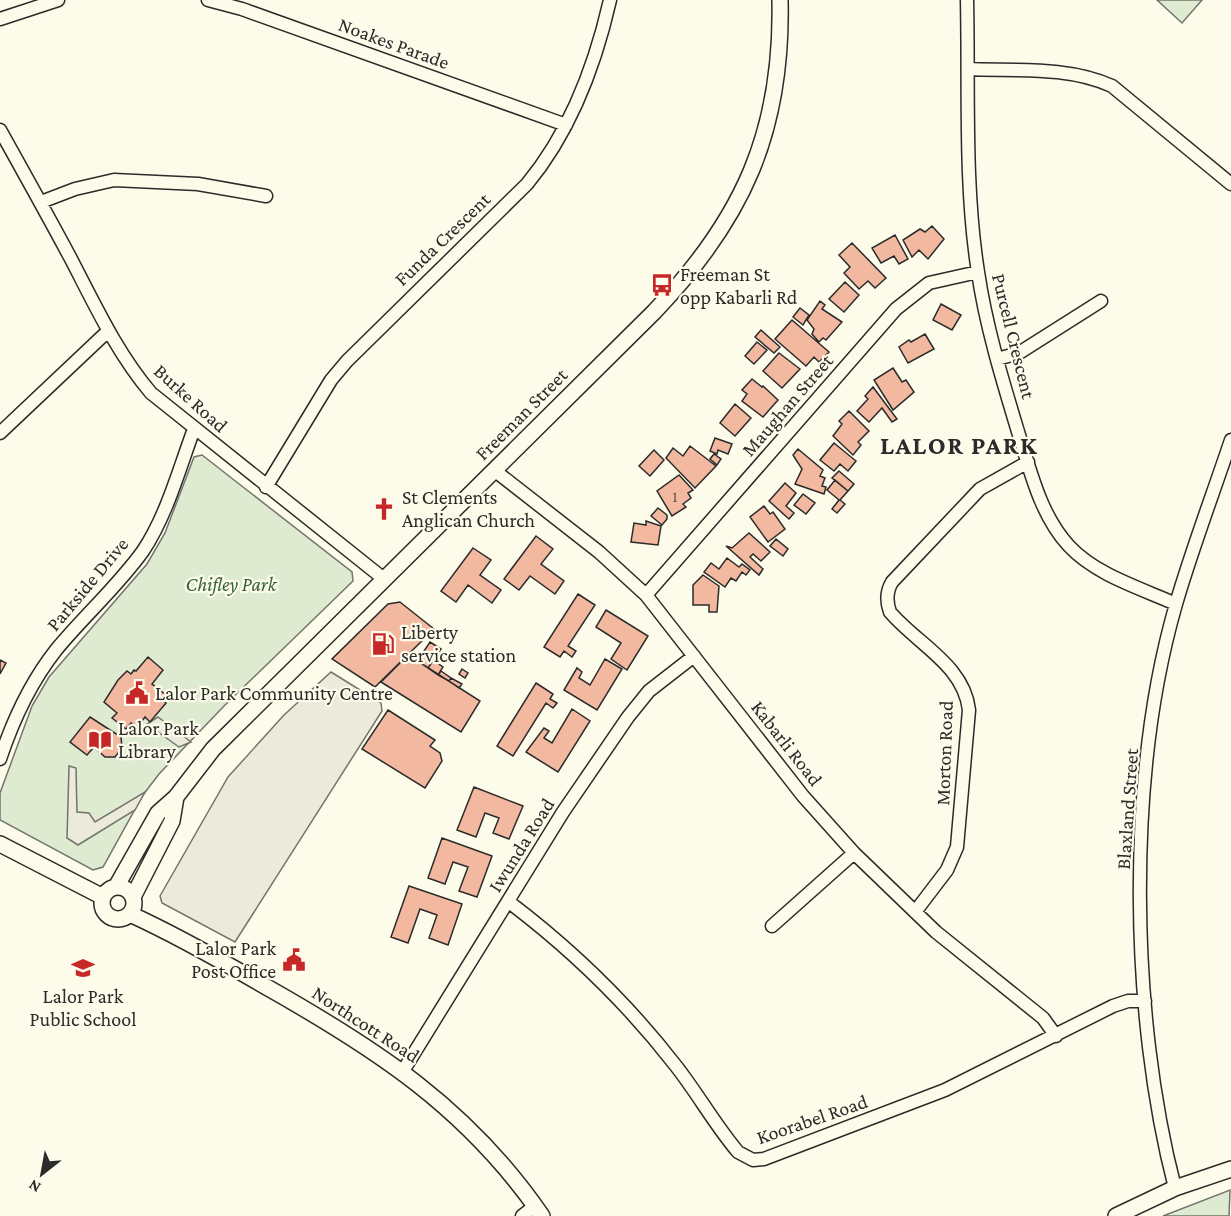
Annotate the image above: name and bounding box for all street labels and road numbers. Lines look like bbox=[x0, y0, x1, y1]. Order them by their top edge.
street label: Noakes Parade bbox=[336, 13, 453, 73]
street label: Funda Crescent bbox=[390, 188, 494, 290]
street label: Purcell Crescent bbox=[988, 271, 1040, 401]
street label: Maughan Street bbox=[737, 349, 838, 461]
street label: Burke Road bbox=[150, 359, 233, 437]
street label: Freeman Street bbox=[471, 363, 572, 464]
street label: Parkside Drive bbox=[42, 533, 133, 635]
street label: Kabarli Road bbox=[747, 696, 827, 790]
street label: Morton Road bbox=[931, 700, 957, 806]
street label: Blaxland Street bbox=[1112, 747, 1142, 870]
street label: Iwunda Road bbox=[484, 794, 559, 896]
street label: Northcott Road bbox=[308, 981, 424, 1067]
street label: Koorabel Road bbox=[754, 1090, 871, 1148]

